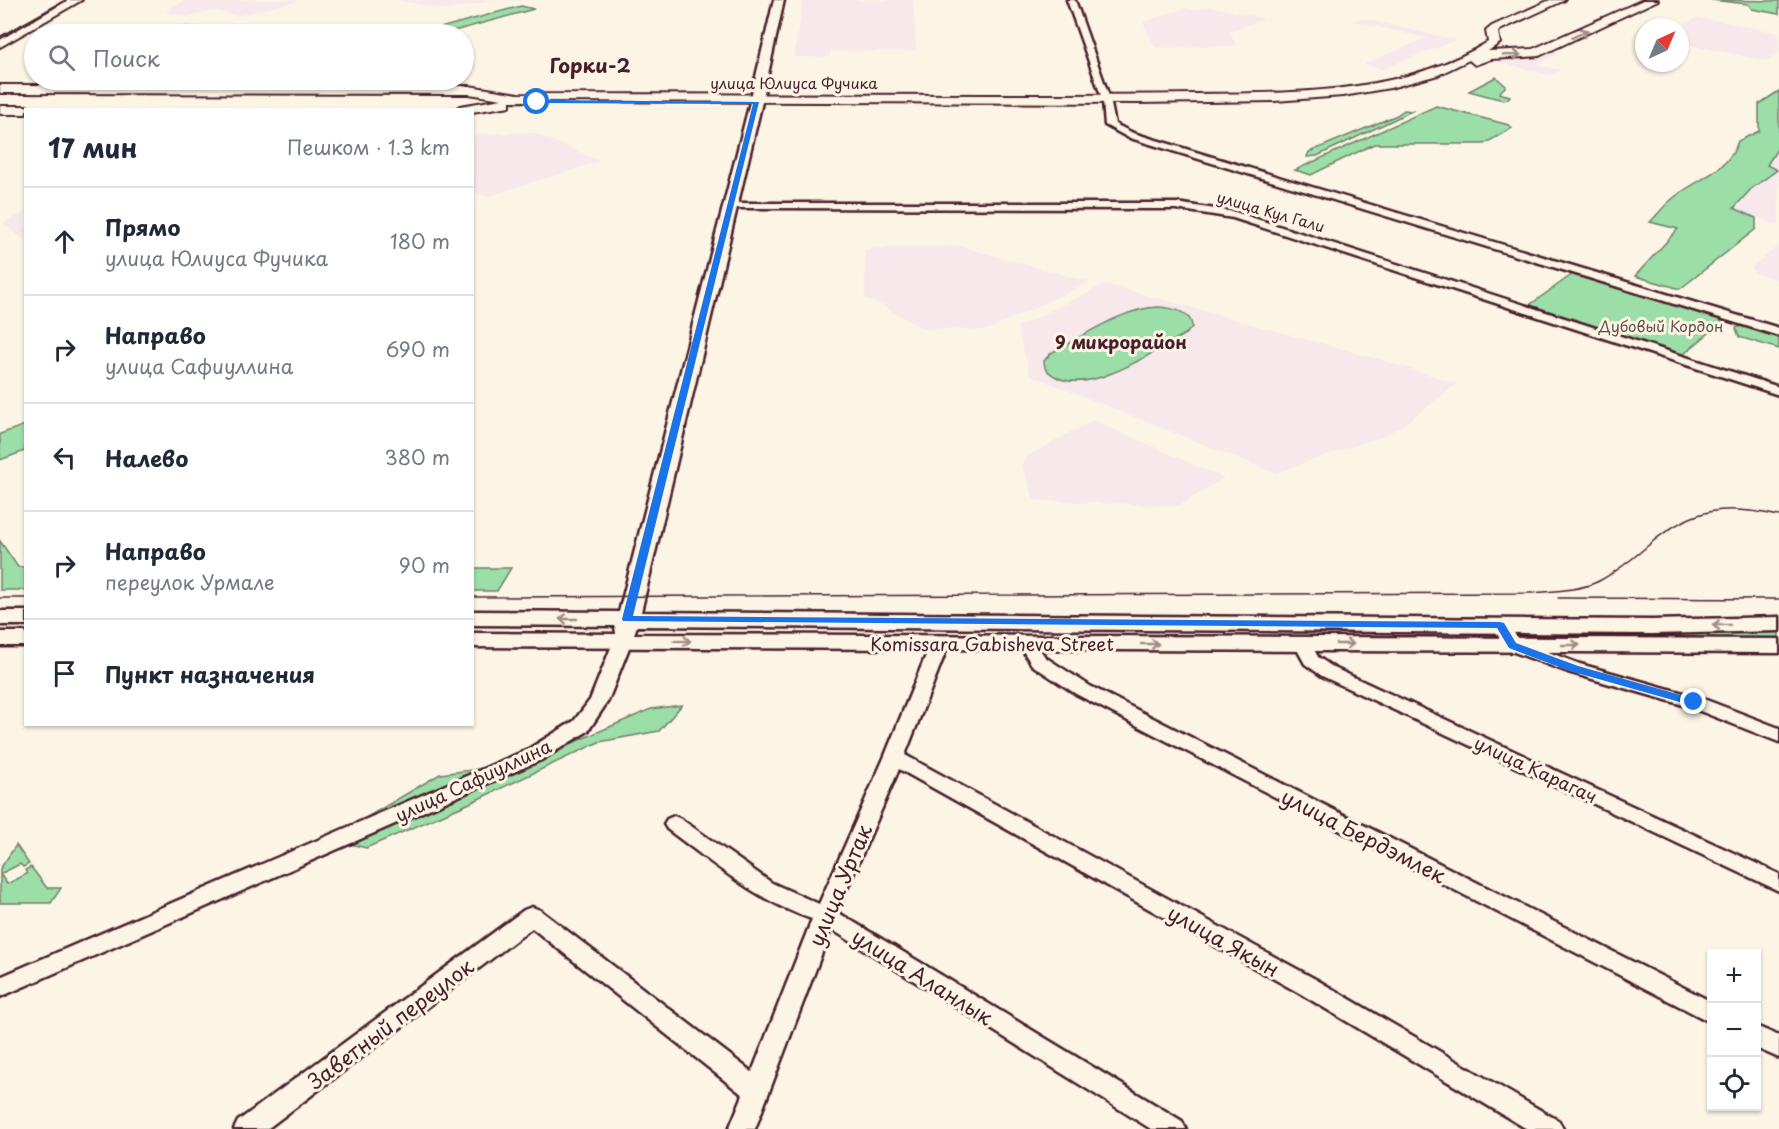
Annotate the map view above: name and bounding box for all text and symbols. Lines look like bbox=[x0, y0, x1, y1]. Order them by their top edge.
north arrow bbox=[1635, 18, 1689, 72]
search box bbox=[24, 24, 474, 90]
one-way arrow bbox=[1570, 27, 1588, 39]
icon: search bbox=[45, 41, 78, 74]
text: Поиск bbox=[93, 41, 160, 74]
one-way arrow bbox=[1501, 49, 1521, 60]
district label: Горки-2 bbox=[550, 50, 630, 80]
street label: улица Юлиуса Фучика bbox=[710, 71, 878, 94]
route start bbox=[523, 88, 549, 114]
text: 17 мин bbox=[48, 128, 137, 167]
text: Пешком · 1.3 km bbox=[287, 132, 450, 162]
street label: улица Кул Гали bbox=[1214, 185, 1328, 237]
text: Прямо bbox=[105, 210, 180, 243]
icon: ahead bbox=[48, 225, 81, 258]
text: 180 m bbox=[390, 226, 450, 256]
text: улица Юлиуса Фучика bbox=[105, 243, 328, 273]
park label: Дубовый Кордон bbox=[1598, 314, 1723, 337]
text: Направо bbox=[105, 318, 206, 351]
district label: 9 микрорайон bbox=[1055, 328, 1187, 355]
icon: right bbox=[48, 333, 81, 366]
text: 690 m bbox=[386, 334, 450, 364]
text: улица Сафиуллина bbox=[105, 351, 293, 381]
icon: left bbox=[48, 441, 81, 474]
text: Налево bbox=[105, 441, 188, 474]
text: 380 m bbox=[384, 442, 450, 472]
text: Направо bbox=[105, 534, 206, 567]
icon: right bbox=[48, 549, 81, 582]
text: 90 m bbox=[399, 550, 450, 580]
text: переулок Урмале bbox=[105, 567, 275, 597]
one-way arrow bbox=[559, 613, 579, 625]
one-way arrow bbox=[1711, 619, 1731, 631]
street label: Komissara Gabisheva Street bbox=[870, 630, 1114, 657]
one-way arrow bbox=[671, 635, 691, 647]
one-way arrow bbox=[1139, 638, 1159, 650]
one-way arrow bbox=[1334, 638, 1354, 650]
one-way arrow bbox=[1560, 639, 1580, 651]
icon: arrive bbox=[48, 657, 81, 690]
text: Пункт назначения bbox=[105, 657, 315, 690]
route end bbox=[1680, 688, 1706, 714]
street label: улица Карагач bbox=[1470, 729, 1602, 809]
street label: улица Сафиуллина bbox=[390, 732, 556, 828]
street label: улица Бердэмлек bbox=[1276, 780, 1452, 891]
street label: улица Уртак bbox=[799, 819, 879, 951]
street label: улица Якын bbox=[1162, 896, 1286, 984]
street label: улица Аланлык bbox=[846, 920, 1000, 1033]
map controls bbox=[1707, 949, 1761, 1111]
button: + bbox=[1707, 949, 1761, 1003]
street label: Заветный переулок bbox=[300, 950, 480, 1096]
button: − bbox=[1707, 1003, 1761, 1057]
button: locate bbox=[1707, 1057, 1761, 1111]

